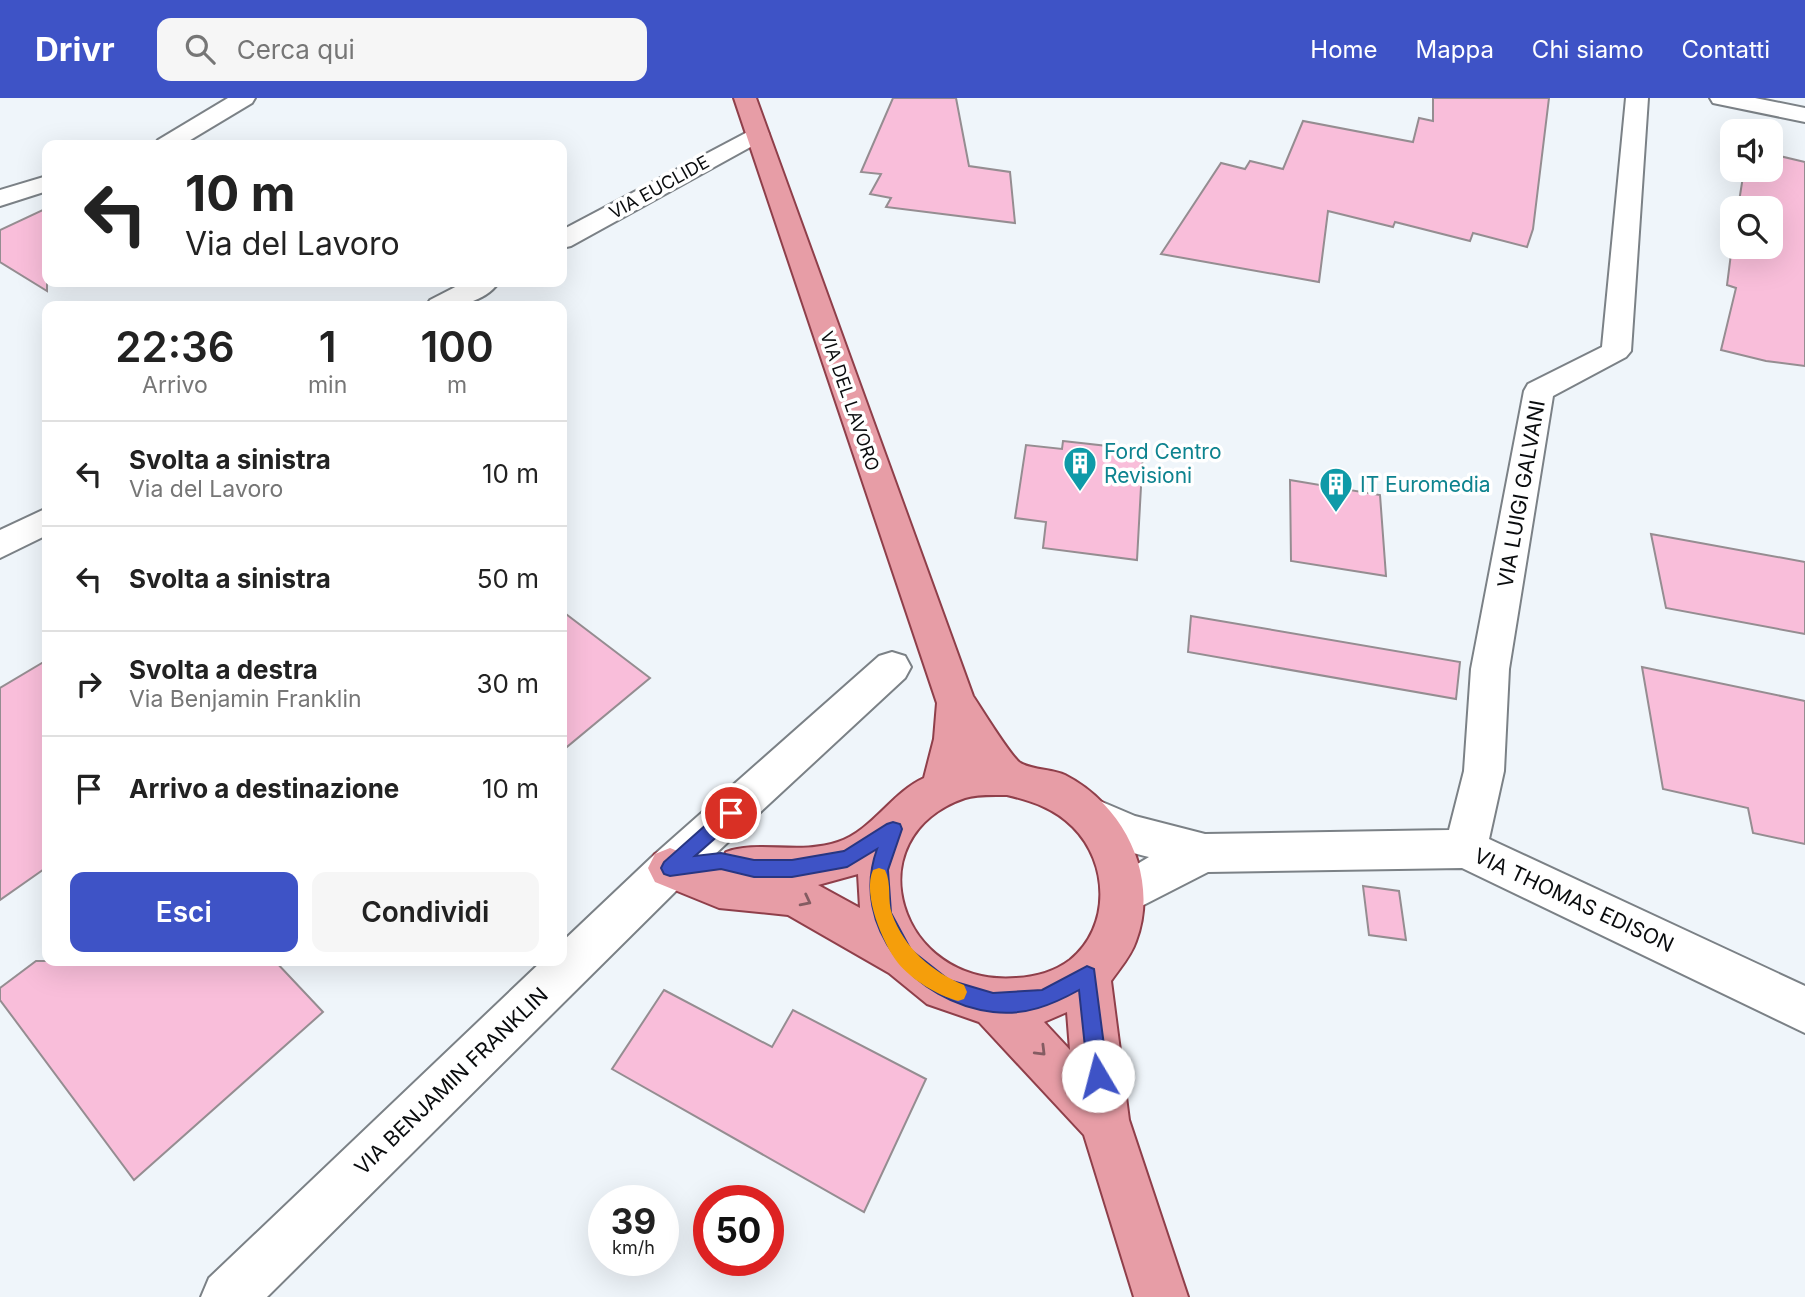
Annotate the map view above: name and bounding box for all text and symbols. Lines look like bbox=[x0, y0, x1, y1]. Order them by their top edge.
search box bbox=[157, 18, 647, 81]
text: Drivr bbox=[35, 29, 115, 69]
icon: search bbox=[181, 30, 219, 68]
text: Cerca qui bbox=[237, 34, 355, 65]
text: Home bbox=[1310, 35, 1378, 64]
text: Mappa bbox=[1416, 35, 1494, 64]
text: Chi siamo bbox=[1532, 35, 1644, 64]
text: Contatti bbox=[1682, 35, 1770, 64]
map controls bbox=[1720, 119, 1783, 259]
button: sound bbox=[1720, 119, 1783, 182]
street label: VIA EUCLIDE bbox=[605, 151, 713, 223]
text: 10 m bbox=[185, 164, 296, 223]
icon: left bbox=[70, 168, 161, 259]
button: search bbox=[1720, 196, 1783, 259]
text: Via del Lavoro bbox=[185, 224, 400, 263]
text: 22:36 bbox=[115, 321, 235, 372]
text: 1 bbox=[319, 321, 336, 372]
text: 100 bbox=[421, 321, 494, 372]
street label: VIA DEL LAVORO bbox=[816, 329, 884, 473]
text: Arrivo bbox=[142, 371, 208, 399]
text: min bbox=[308, 371, 347, 399]
text: m bbox=[447, 371, 467, 399]
street label: VIA LUIGI GALVANI bbox=[1492, 398, 1550, 590]
place label: Ford Centro Revisioni bbox=[1104, 439, 1222, 488]
text: Svolta a sinistra bbox=[129, 444, 331, 475]
building icon: Ford Centro Revisioni bbox=[1061, 444, 1099, 493]
icon: left bbox=[70, 455, 108, 493]
text: 10 m bbox=[482, 458, 539, 489]
building icon: IT Euromedia bbox=[1317, 465, 1355, 514]
place label: IT Euromedia bbox=[1360, 472, 1491, 497]
text: Via del Lavoro bbox=[129, 475, 283, 503]
icon: left bbox=[70, 560, 108, 598]
text: Svolta a sinistra bbox=[129, 563, 331, 594]
text: 50 m bbox=[477, 563, 539, 594]
text: Svolta a destra bbox=[129, 654, 318, 685]
icon: right bbox=[70, 665, 108, 703]
text: 30 m bbox=[476, 668, 539, 699]
text: Via Benjamin Franklin bbox=[129, 685, 362, 713]
icon: arrive bbox=[70, 770, 108, 808]
text: Arrivo a destinazione bbox=[129, 773, 399, 804]
text: 10 m bbox=[482, 773, 539, 804]
pin bbox=[701, 783, 761, 843]
icon: arrive bbox=[712, 794, 750, 832]
street label: VIA THOMAS EDISON bbox=[1470, 843, 1678, 957]
button: Esci bbox=[70, 872, 298, 952]
button: Condividi bbox=[312, 872, 539, 952]
one-way arrow bbox=[799, 893, 811, 907]
street label: VIA BENJAMIN FRANKLIN bbox=[349, 982, 553, 1180]
position arrow bbox=[1061, 1039, 1135, 1113]
one-way arrow bbox=[1033, 1043, 1046, 1056]
speed limit sign: 50 bbox=[693, 1185, 784, 1276]
text: 39 bbox=[611, 1200, 656, 1242]
text: km/h bbox=[612, 1237, 655, 1258]

